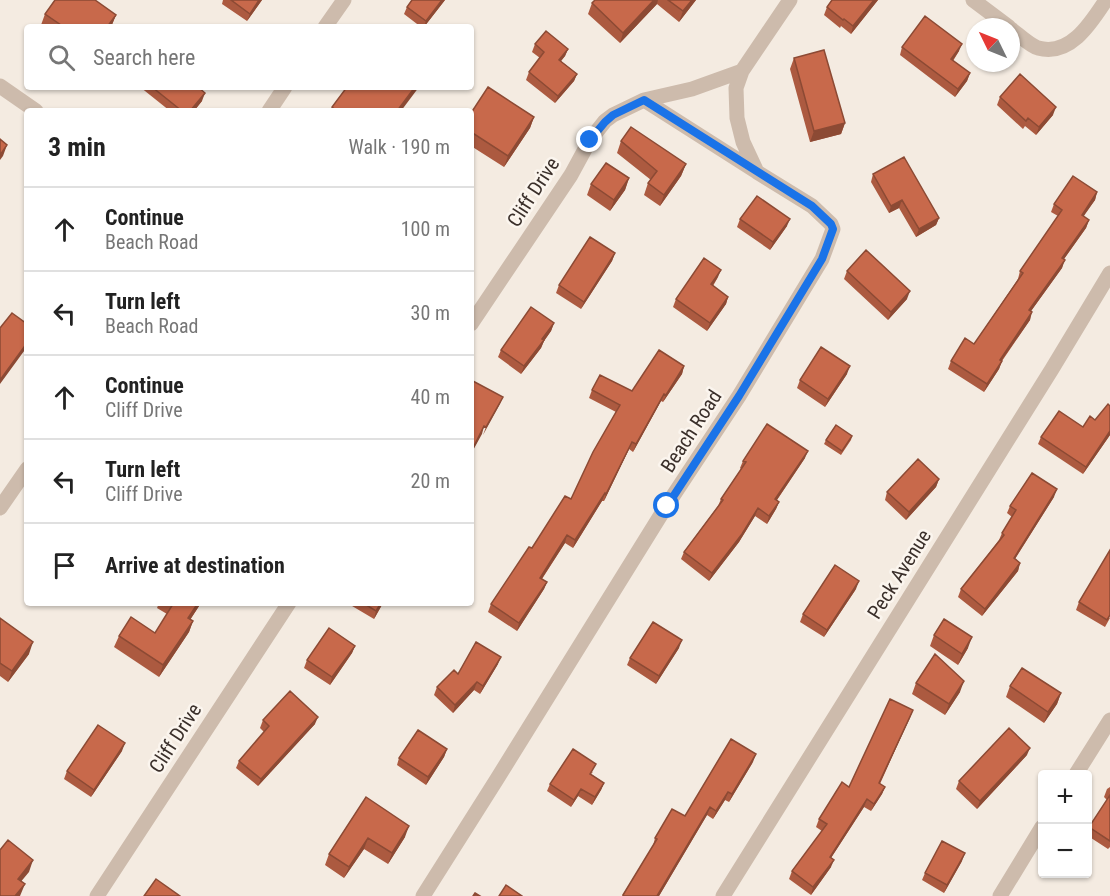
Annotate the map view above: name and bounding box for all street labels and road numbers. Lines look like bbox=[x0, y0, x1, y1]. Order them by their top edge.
street label: Cliff Drive bbox=[502, 153, 564, 231]
street label: Beach Road bbox=[655, 385, 727, 477]
street label: Peck Avenue bbox=[862, 525, 936, 623]
street label: Cliff Drive bbox=[144, 699, 206, 777]

